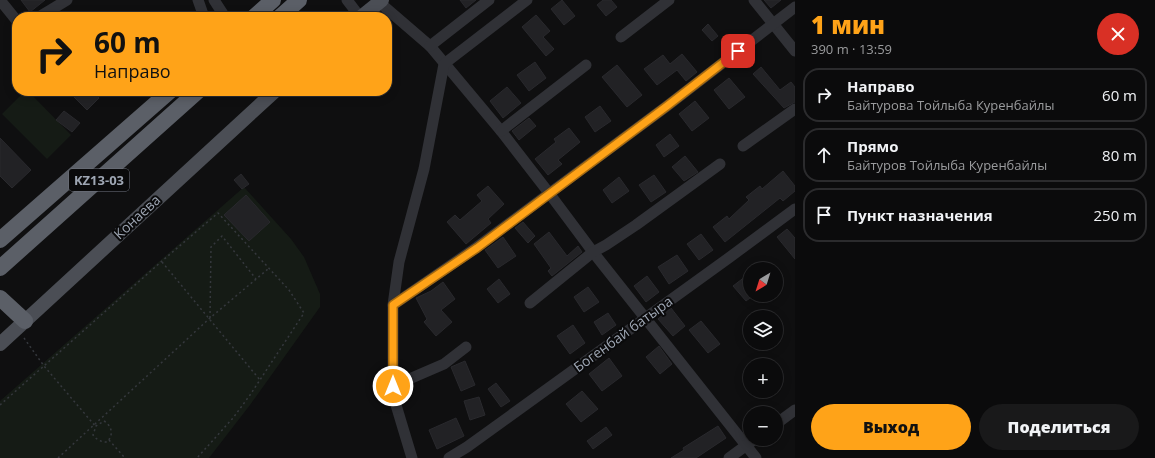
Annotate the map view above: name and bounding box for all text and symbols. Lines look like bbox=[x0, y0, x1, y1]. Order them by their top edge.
text: 1 мин bbox=[811, 8, 885, 41]
button: close bbox=[1097, 13, 1139, 55]
text: 60 m bbox=[94, 23, 161, 61]
icon: right bbox=[28, 28, 80, 80]
pin bbox=[721, 34, 755, 68]
icon: arrive bbox=[727, 40, 749, 62]
text: 390 m · 13:59 bbox=[811, 40, 892, 58]
text: Направо bbox=[94, 59, 171, 83]
text: Направо bbox=[847, 76, 915, 96]
icon: right bbox=[813, 84, 835, 106]
text: 60 m bbox=[1102, 85, 1137, 105]
text: Байтурова Тойлыба Куренбайлы bbox=[847, 96, 1054, 114]
text: Прямо bbox=[847, 136, 899, 156]
icon: ahead bbox=[813, 144, 835, 166]
text: 80 m bbox=[1102, 145, 1137, 165]
text: Байтуров Тойлыба Куренбайлы bbox=[847, 156, 1047, 174]
road number: KZ13-03 bbox=[69, 169, 129, 191]
street label: Конаева bbox=[109, 190, 164, 243]
icon: arrive bbox=[813, 204, 835, 226]
text: Пункт назначения bbox=[847, 205, 993, 225]
text: 250 m bbox=[1093, 205, 1137, 225]
north arrow bbox=[743, 262, 783, 302]
map controls bbox=[743, 262, 783, 446]
street label: Богенбай батыра bbox=[569, 291, 676, 376]
button: layers bbox=[743, 310, 783, 350]
button: + bbox=[743, 358, 783, 398]
position arrow bbox=[372, 365, 414, 407]
button: Выход bbox=[811, 404, 971, 450]
button: Поделиться bbox=[979, 404, 1139, 450]
button: − bbox=[743, 406, 783, 446]

